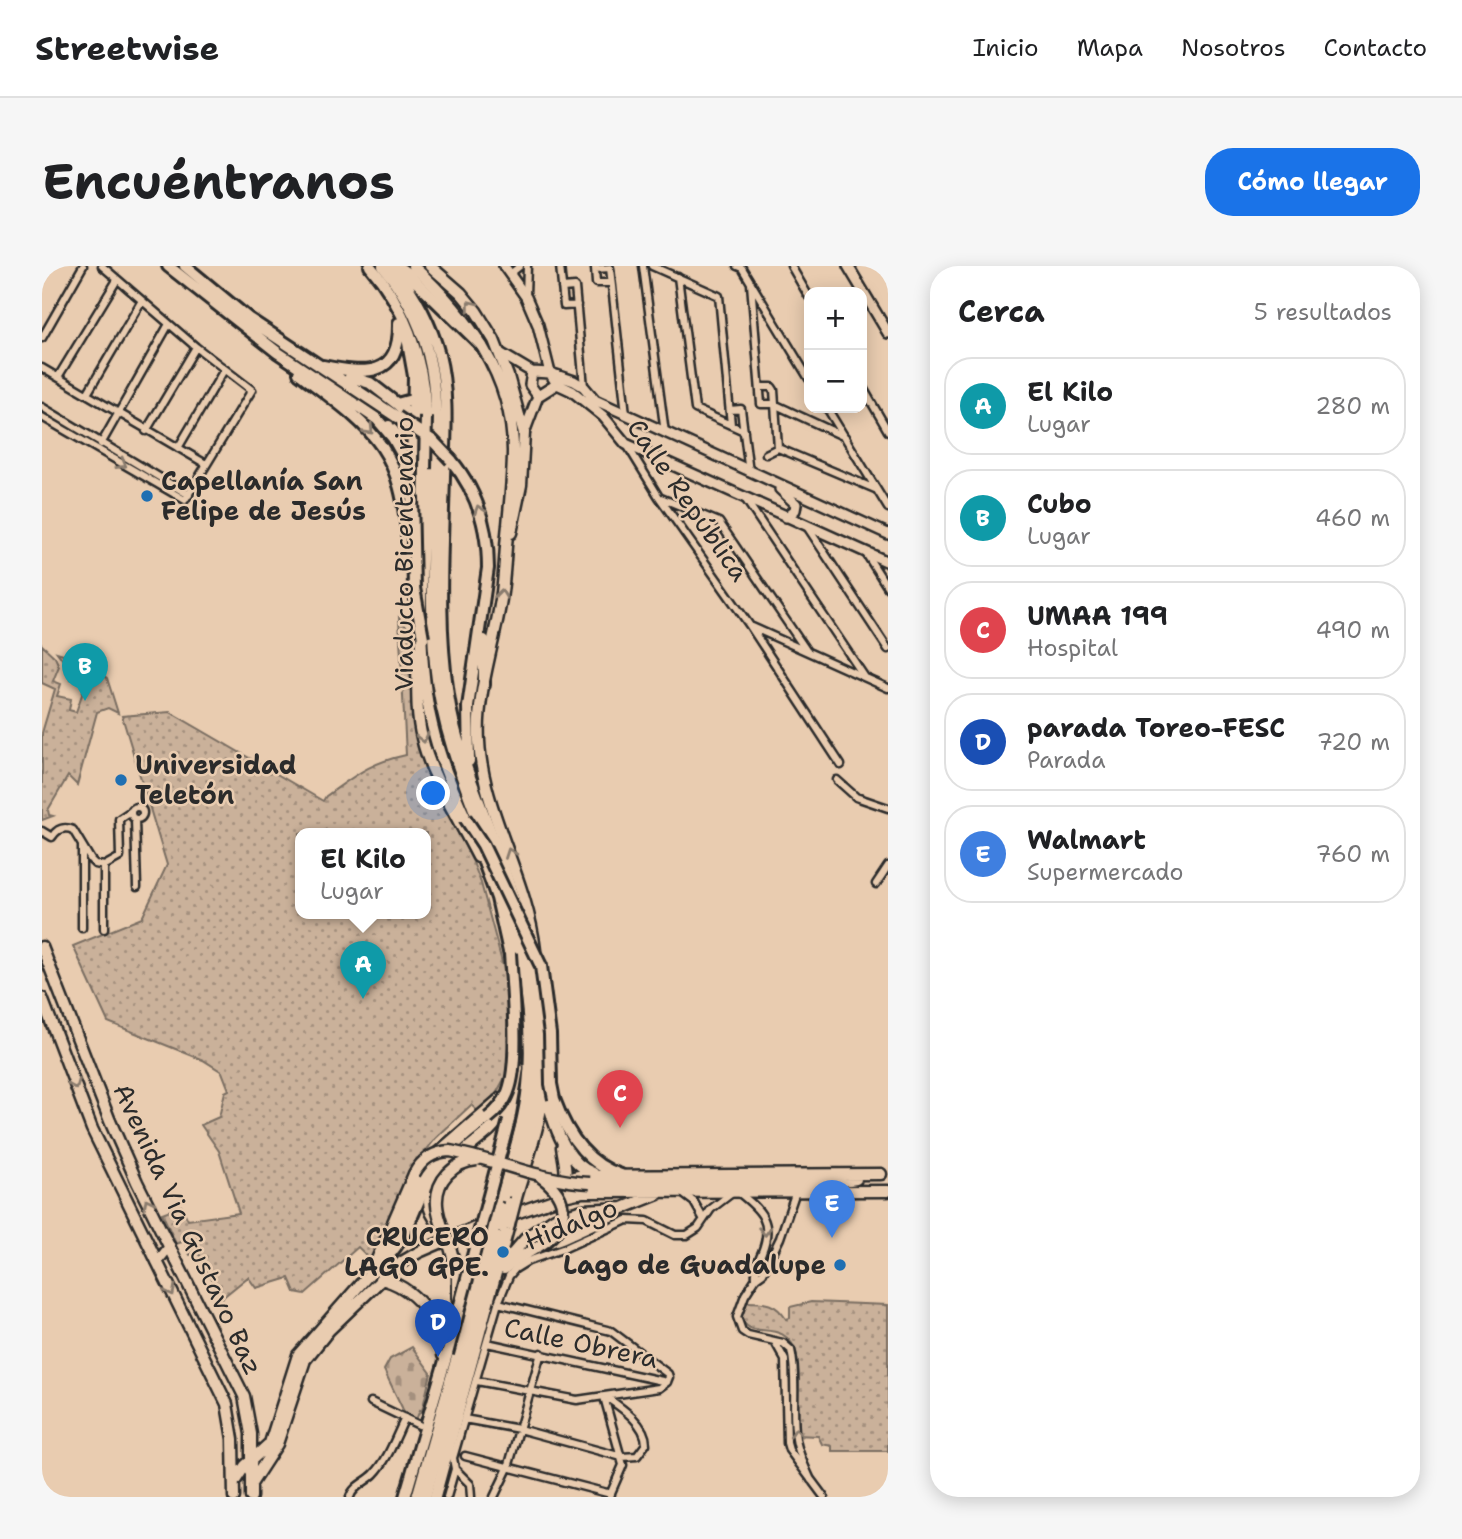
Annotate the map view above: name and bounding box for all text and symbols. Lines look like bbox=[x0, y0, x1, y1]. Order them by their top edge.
text: Streetwise bbox=[35, 26, 219, 71]
text: Inicio bbox=[973, 32, 1039, 64]
text: Mapa bbox=[1077, 32, 1143, 64]
text: Nosotros bbox=[1181, 32, 1286, 64]
text: Contacto bbox=[1324, 32, 1427, 64]
button: Cómo llegar bbox=[1205, 148, 1420, 216]
text: Encuéntranos bbox=[42, 149, 395, 215]
map controls bbox=[804, 287, 867, 413]
button: + bbox=[804, 287, 867, 350]
text: Cerca bbox=[958, 291, 1045, 332]
text: 5 resultados bbox=[1254, 297, 1392, 327]
one-way arrow bbox=[466, 300, 479, 313]
button: − bbox=[804, 350, 867, 413]
text: El Kilo bbox=[1027, 374, 1113, 409]
text: A bbox=[974, 391, 992, 421]
text: 280 m bbox=[1315, 391, 1390, 421]
text: Lugar bbox=[1027, 409, 1091, 439]
street label: Calle República bbox=[619, 412, 757, 588]
street label: Viaducto Bicentenario bbox=[386, 417, 421, 691]
one-way arrow bbox=[361, 422, 374, 435]
one-way arrow bbox=[114, 456, 127, 469]
place label: Capellanía San Felipe de Jesús bbox=[161, 463, 366, 528]
text: Cubo bbox=[1027, 486, 1092, 521]
marker: Capellanía San Felipe de Jesús bbox=[139, 488, 155, 504]
text: B bbox=[976, 503, 990, 533]
text: 460 m bbox=[1315, 503, 1390, 533]
one-way arrow bbox=[473, 505, 487, 517]
text: Lugar bbox=[1027, 521, 1091, 551]
one-way arrow bbox=[494, 588, 509, 599]
text: UMAA 199 bbox=[1027, 598, 1168, 633]
text: C bbox=[976, 615, 990, 645]
text: 490 m bbox=[1315, 615, 1390, 645]
text: Hospital bbox=[1027, 633, 1118, 663]
pin: B bbox=[62, 643, 108, 701]
text: parada Toreo-FESC bbox=[1027, 710, 1285, 745]
text: D bbox=[975, 727, 991, 757]
text: 720 m bbox=[1317, 727, 1390, 757]
one-way arrow bbox=[415, 732, 429, 744]
text: Parada bbox=[1027, 745, 1106, 775]
place label: Universidad Teletón bbox=[135, 747, 297, 812]
marker: Universidad Teletón bbox=[113, 772, 129, 788]
your location bbox=[416, 776, 450, 810]
text: Walmart bbox=[1027, 822, 1146, 857]
popup bbox=[295, 828, 431, 919]
text: E bbox=[975, 839, 991, 869]
text: 760 m bbox=[1316, 839, 1390, 869]
text: El Kilo bbox=[320, 841, 406, 876]
one-way arrow bbox=[504, 848, 518, 860]
text: Supermercado bbox=[1027, 857, 1183, 887]
text: Lugar bbox=[320, 876, 384, 906]
pin: A bbox=[340, 941, 386, 999]
pin: C bbox=[597, 1070, 643, 1128]
street label: Avenida Via Gustavo Baz bbox=[105, 1077, 272, 1380]
one-way arrow bbox=[66, 1079, 80, 1091]
pin: E bbox=[809, 1180, 855, 1238]
street label: Hidalgo bbox=[519, 1189, 622, 1258]
one-way arrow bbox=[143, 1198, 156, 1210]
place label: CRUCERO LAGO GPE. bbox=[344, 1219, 489, 1284]
one-way arrow bbox=[757, 1226, 772, 1237]
marker: CRUCERO LAGO GPE. bbox=[495, 1244, 511, 1260]
place label: Lago de Guadalupe bbox=[563, 1247, 826, 1282]
marker: Lago de Guadalupe bbox=[832, 1257, 848, 1273]
one-way arrow bbox=[163, 1284, 177, 1296]
pin: D bbox=[415, 1299, 461, 1357]
street label: Calle Obrera bbox=[501, 1309, 661, 1376]
one-way arrow bbox=[789, 1427, 804, 1438]

